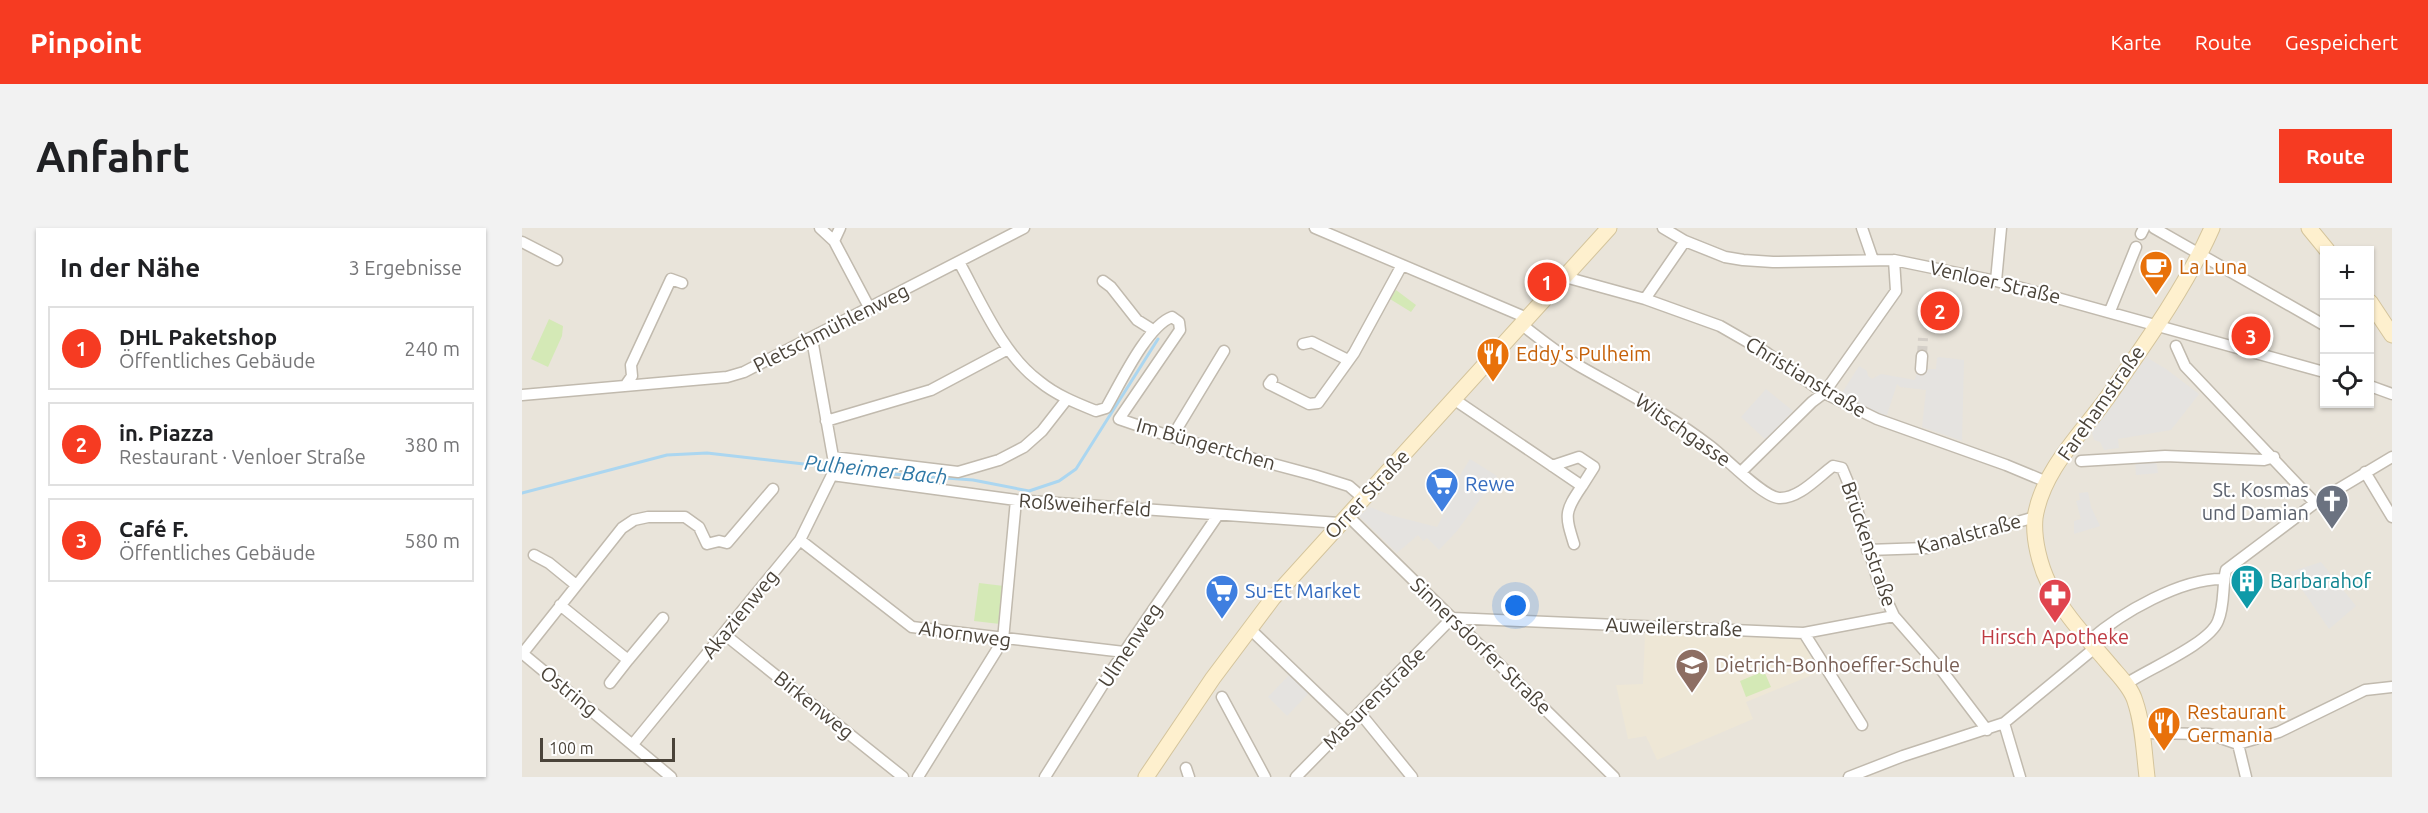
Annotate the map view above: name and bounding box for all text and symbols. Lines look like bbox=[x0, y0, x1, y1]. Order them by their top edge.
text: Pinpoint bbox=[30, 27, 142, 58]
text: Karte bbox=[2110, 30, 2162, 54]
text: Route bbox=[2195, 30, 2252, 54]
text: Gespeichert bbox=[2285, 30, 2398, 54]
button: Route bbox=[2279, 129, 2392, 183]
text: Anfahrt bbox=[36, 133, 190, 180]
map controls bbox=[2320, 246, 2374, 408]
button: + bbox=[2320, 246, 2374, 300]
cafe icon: La Luna bbox=[2138, 249, 2174, 296]
text: In der Nähe bbox=[60, 253, 200, 282]
street label: Venloer Straße bbox=[1927, 255, 2063, 308]
place label: La Luna bbox=[2179, 255, 2247, 278]
text: 3 Ergebnisse bbox=[348, 256, 462, 279]
pin: 1 bbox=[1528, 260, 1566, 304]
street label: Pletschmühlenweg bbox=[749, 278, 912, 377]
pin: 2 bbox=[1920, 288, 1960, 334]
button: − bbox=[2320, 300, 2374, 354]
pin: 3 bbox=[2232, 314, 2270, 358]
text: DHL Paketshop bbox=[119, 324, 277, 349]
street label: Christianstraße bbox=[1742, 332, 1871, 422]
restaurant icon: Eddy's Pulheim bbox=[1475, 336, 1511, 383]
text: 1 bbox=[76, 337, 87, 360]
text: 240 m bbox=[404, 337, 460, 360]
street label: Farehamstraße bbox=[2052, 341, 2149, 465]
place label: Eddy's Pulheim bbox=[1516, 342, 1651, 365]
text: Öffentliches Gebäude bbox=[119, 349, 316, 372]
button: locate bbox=[2320, 354, 2374, 408]
street label: Witschgasse bbox=[1631, 388, 1735, 471]
street label: Im Büngertchen bbox=[1134, 413, 1278, 474]
text: in. Piazza bbox=[119, 420, 214, 445]
text: 2 bbox=[76, 433, 87, 456]
text: 380 m bbox=[404, 433, 460, 456]
street label: Orrer Straße bbox=[1320, 444, 1414, 543]
text: Restaurant · Venloer Straße bbox=[119, 445, 366, 468]
water label: Pulheimer Bach bbox=[803, 450, 949, 488]
supermarket icon: Rewe bbox=[1424, 466, 1460, 513]
place label: Rewe bbox=[1465, 472, 1515, 495]
street label: Brückenstraße bbox=[1837, 478, 1902, 609]
place label: St. Kosmas und Damian bbox=[2202, 478, 2309, 524]
church icon: St. Kosmas und Damian bbox=[2314, 483, 2350, 530]
street label: Roßweiherfeld bbox=[1018, 488, 1152, 521]
street label: Kanalstraße bbox=[1914, 509, 2023, 558]
text: Café F. bbox=[119, 516, 188, 541]
text: 3 bbox=[76, 529, 87, 552]
text: 580 m bbox=[404, 529, 460, 552]
text: Öffentliches Gebäude bbox=[119, 541, 316, 564]
building icon: Barbarahof bbox=[2229, 563, 2265, 610]
street label: Akazienweg bbox=[697, 565, 783, 663]
place label: Barbarahof bbox=[2270, 569, 2371, 592]
supermarket icon: Su-Et Market bbox=[1204, 573, 1240, 620]
street label: Sinnersdorfer Straße bbox=[1406, 573, 1556, 719]
pharmacy icon: Hirsch Apotheke bbox=[2037, 577, 2073, 624]
place label: Su-Et Market bbox=[1245, 579, 1360, 602]
your location bbox=[1501, 591, 1530, 620]
street label: Ulmenweg bbox=[1093, 598, 1166, 691]
street label: Auweilerstraße bbox=[1605, 613, 1743, 640]
street label: Ahornweg bbox=[917, 616, 1013, 651]
place label: Hirsch Apotheke bbox=[1981, 625, 2129, 648]
street label: Masurenstraße bbox=[1318, 642, 1430, 754]
school or university icon: Dietrich-Bonhoeffer-Schule bbox=[1674, 647, 1710, 694]
place label: Dietrich-Bonhoeffer-Schule bbox=[1715, 653, 1960, 676]
street label: Ostring bbox=[536, 660, 603, 721]
street label: Birkenweg bbox=[770, 666, 859, 744]
place label: Restaurant Germania bbox=[2187, 700, 2286, 746]
restaurant icon: Restaurant Germania bbox=[2146, 705, 2182, 752]
scale bar bbox=[540, 735, 675, 762]
text: 100 m bbox=[549, 739, 594, 757]

